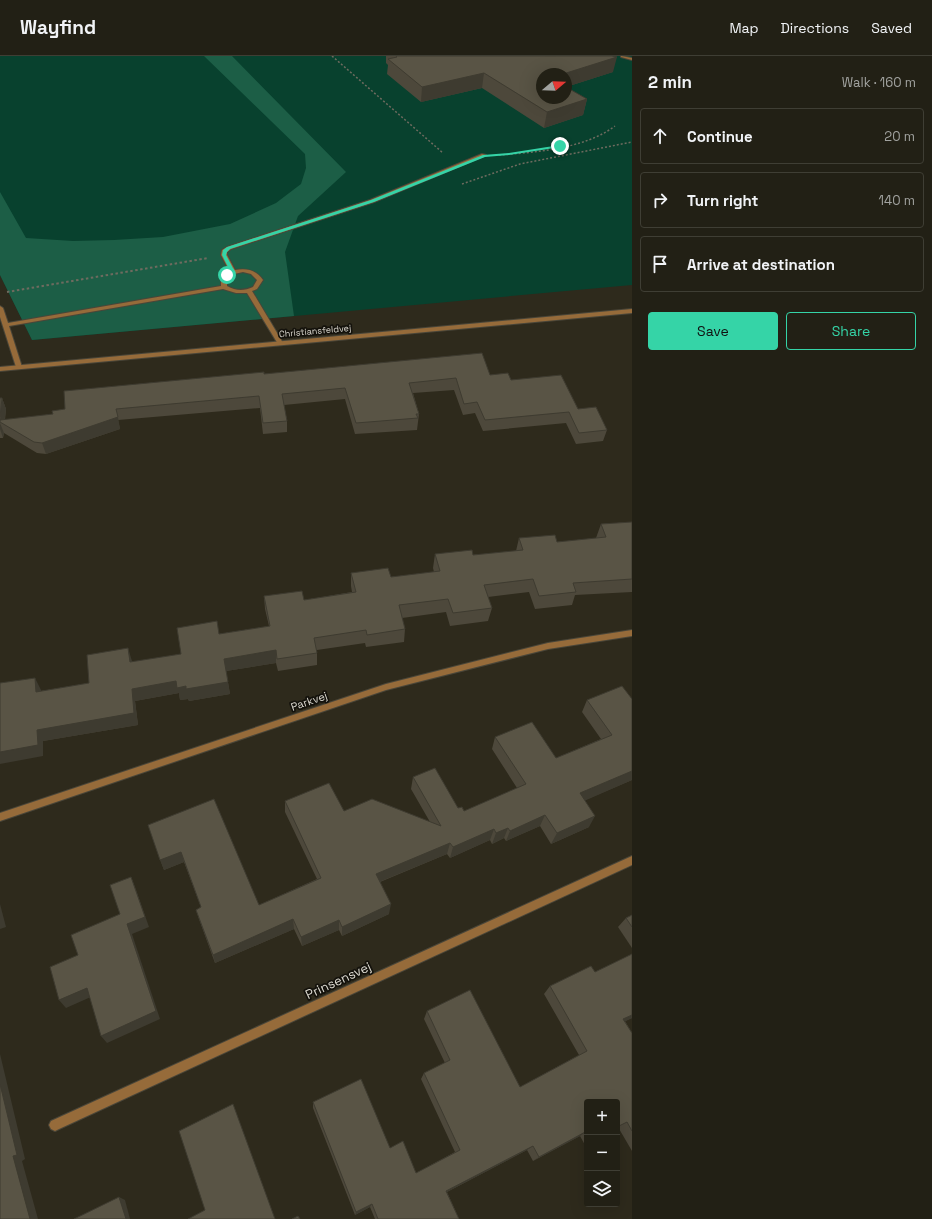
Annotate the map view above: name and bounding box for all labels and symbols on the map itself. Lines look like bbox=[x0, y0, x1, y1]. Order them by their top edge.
north arrow bbox=[536, 68, 572, 104]
route end bbox=[551, 137, 569, 155]
route start bbox=[218, 266, 236, 284]
street label: Christiansfeldvej bbox=[278, 322, 352, 340]
street label: Parkvej bbox=[289, 688, 329, 714]
street label: Prinsensvej bbox=[303, 958, 374, 1003]

